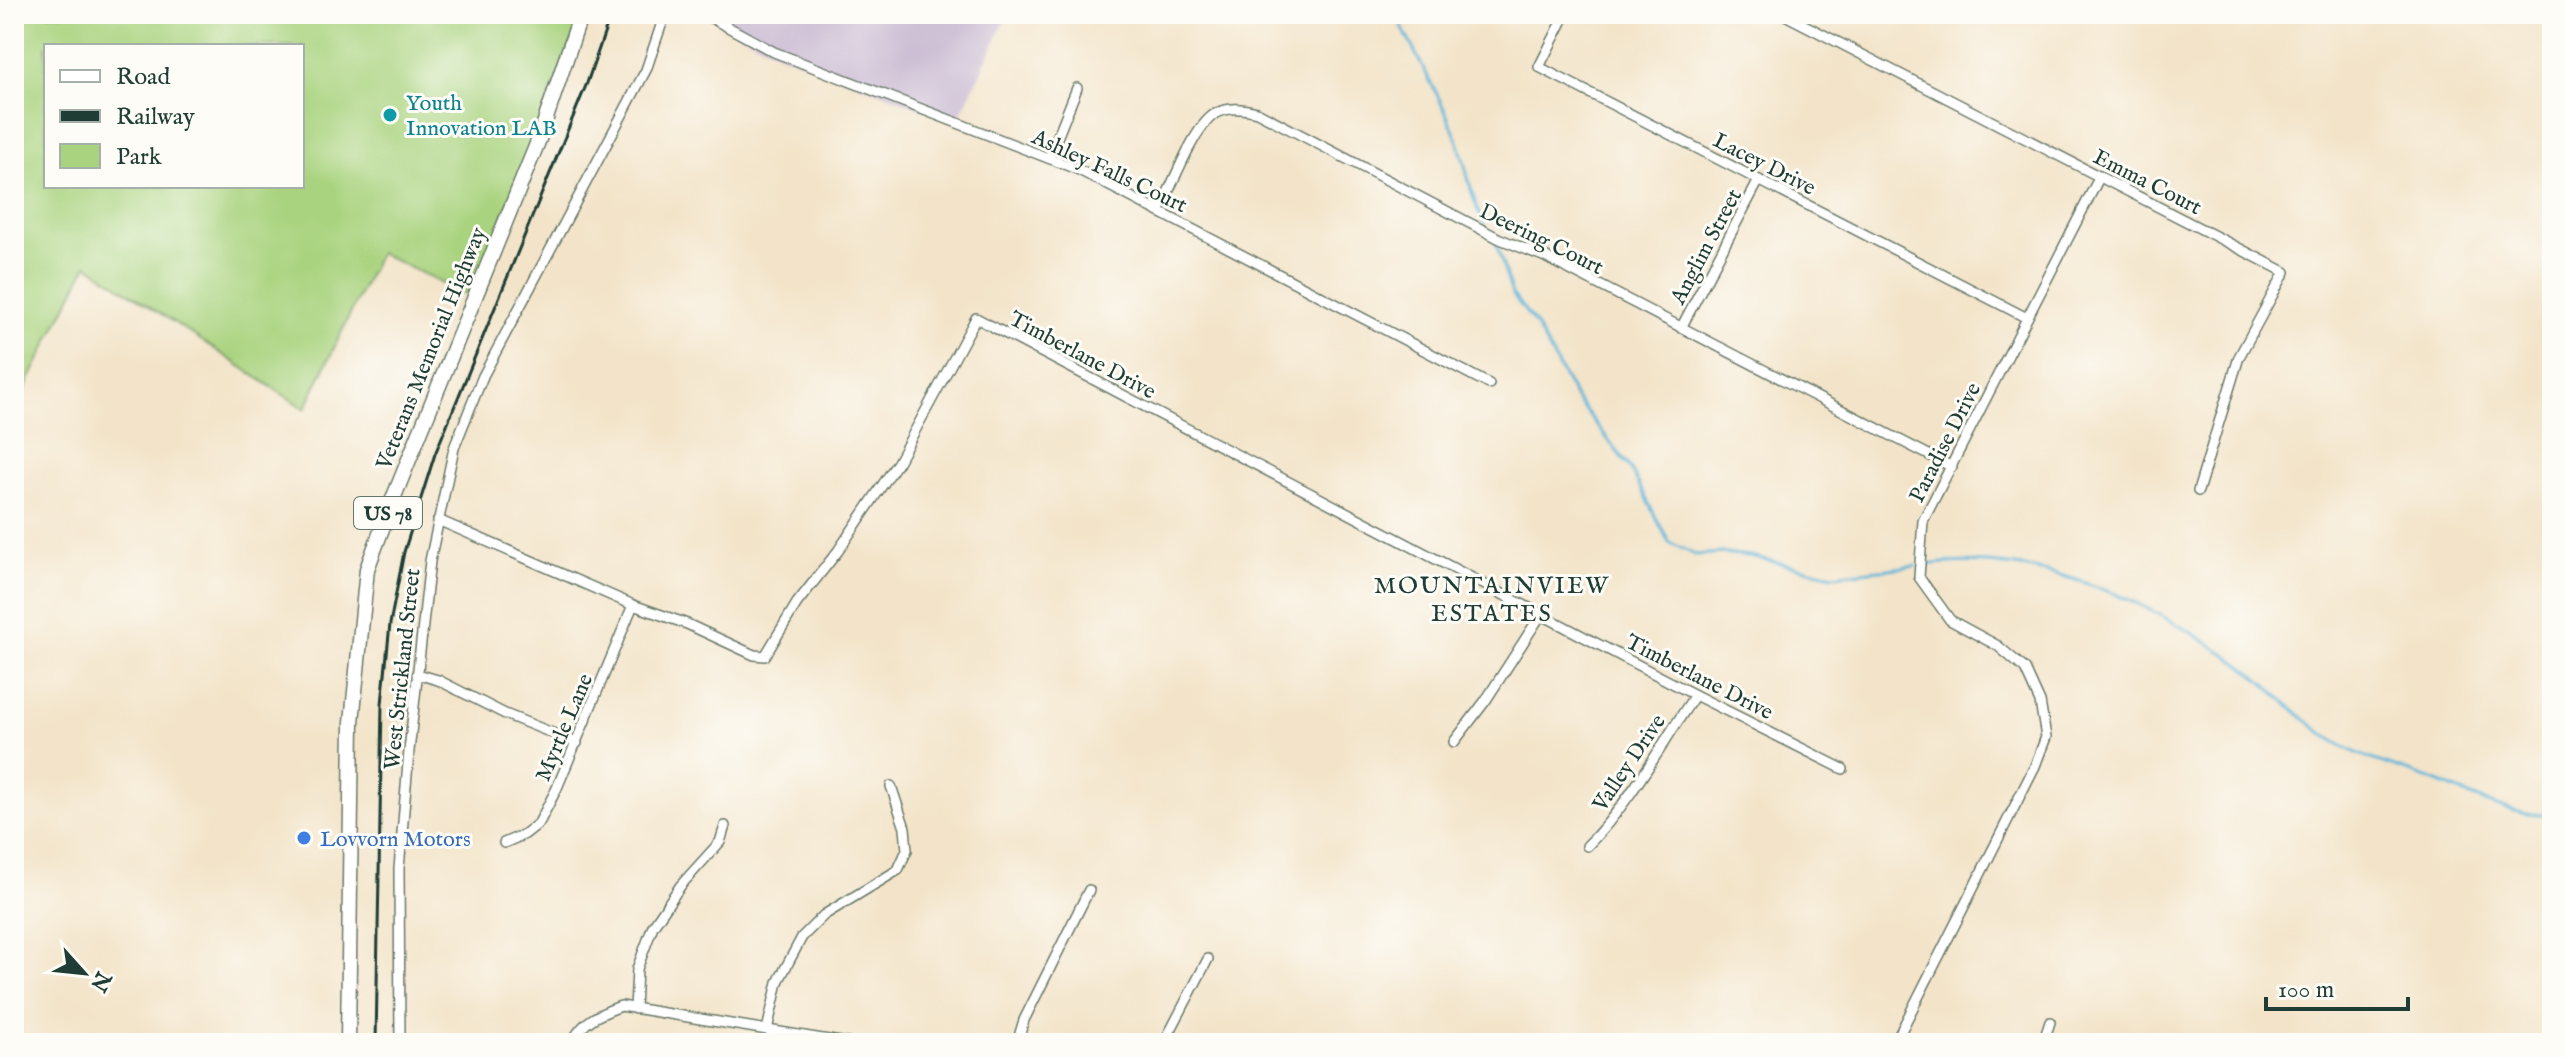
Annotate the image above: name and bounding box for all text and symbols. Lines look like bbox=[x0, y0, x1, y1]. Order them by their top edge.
legend bbox=[44, 44, 304, 188]
text: Road bbox=[116, 62, 170, 93]
place label: Youth Innovation LAB bbox=[406, 90, 556, 143]
text: Railway bbox=[116, 102, 195, 133]
marker: Youth Innovation LAB bbox=[381, 106, 399, 124]
street label: Ashley Falls Court bbox=[1026, 123, 1192, 220]
street label: Lacey Drive bbox=[1708, 127, 1820, 203]
text: Park bbox=[116, 142, 162, 173]
street label: Emma Court bbox=[2088, 144, 2206, 222]
street label: Anglim Street bbox=[1664, 184, 1749, 310]
street label: Deering Court bbox=[1474, 198, 1608, 282]
street label: Veterans Memorial Highway bbox=[370, 223, 493, 475]
street label: Timberlane Drive bbox=[1004, 305, 1160, 406]
street label: Paradise Drive bbox=[1904, 378, 1988, 508]
road number: US 78 bbox=[354, 497, 422, 529]
street label: West Strickland Street bbox=[378, 567, 428, 771]
district label: MOUNTAINVIEW ESTATES bbox=[1374, 571, 1610, 630]
street label: Timberlane Drive bbox=[1620, 628, 1778, 727]
street label: Myrtle Lane bbox=[530, 670, 600, 786]
street label: Valley Drive bbox=[1586, 709, 1672, 818]
place label: Lovvorn Motors bbox=[320, 826, 471, 854]
marker: Lovvorn Motors bbox=[295, 829, 313, 847]
north arrow bbox=[44, 933, 124, 1013]
scale bar bbox=[2266, 961, 2408, 1011]
text: N bbox=[83, 965, 117, 996]
text: 100 m bbox=[2278, 975, 2334, 1006]

